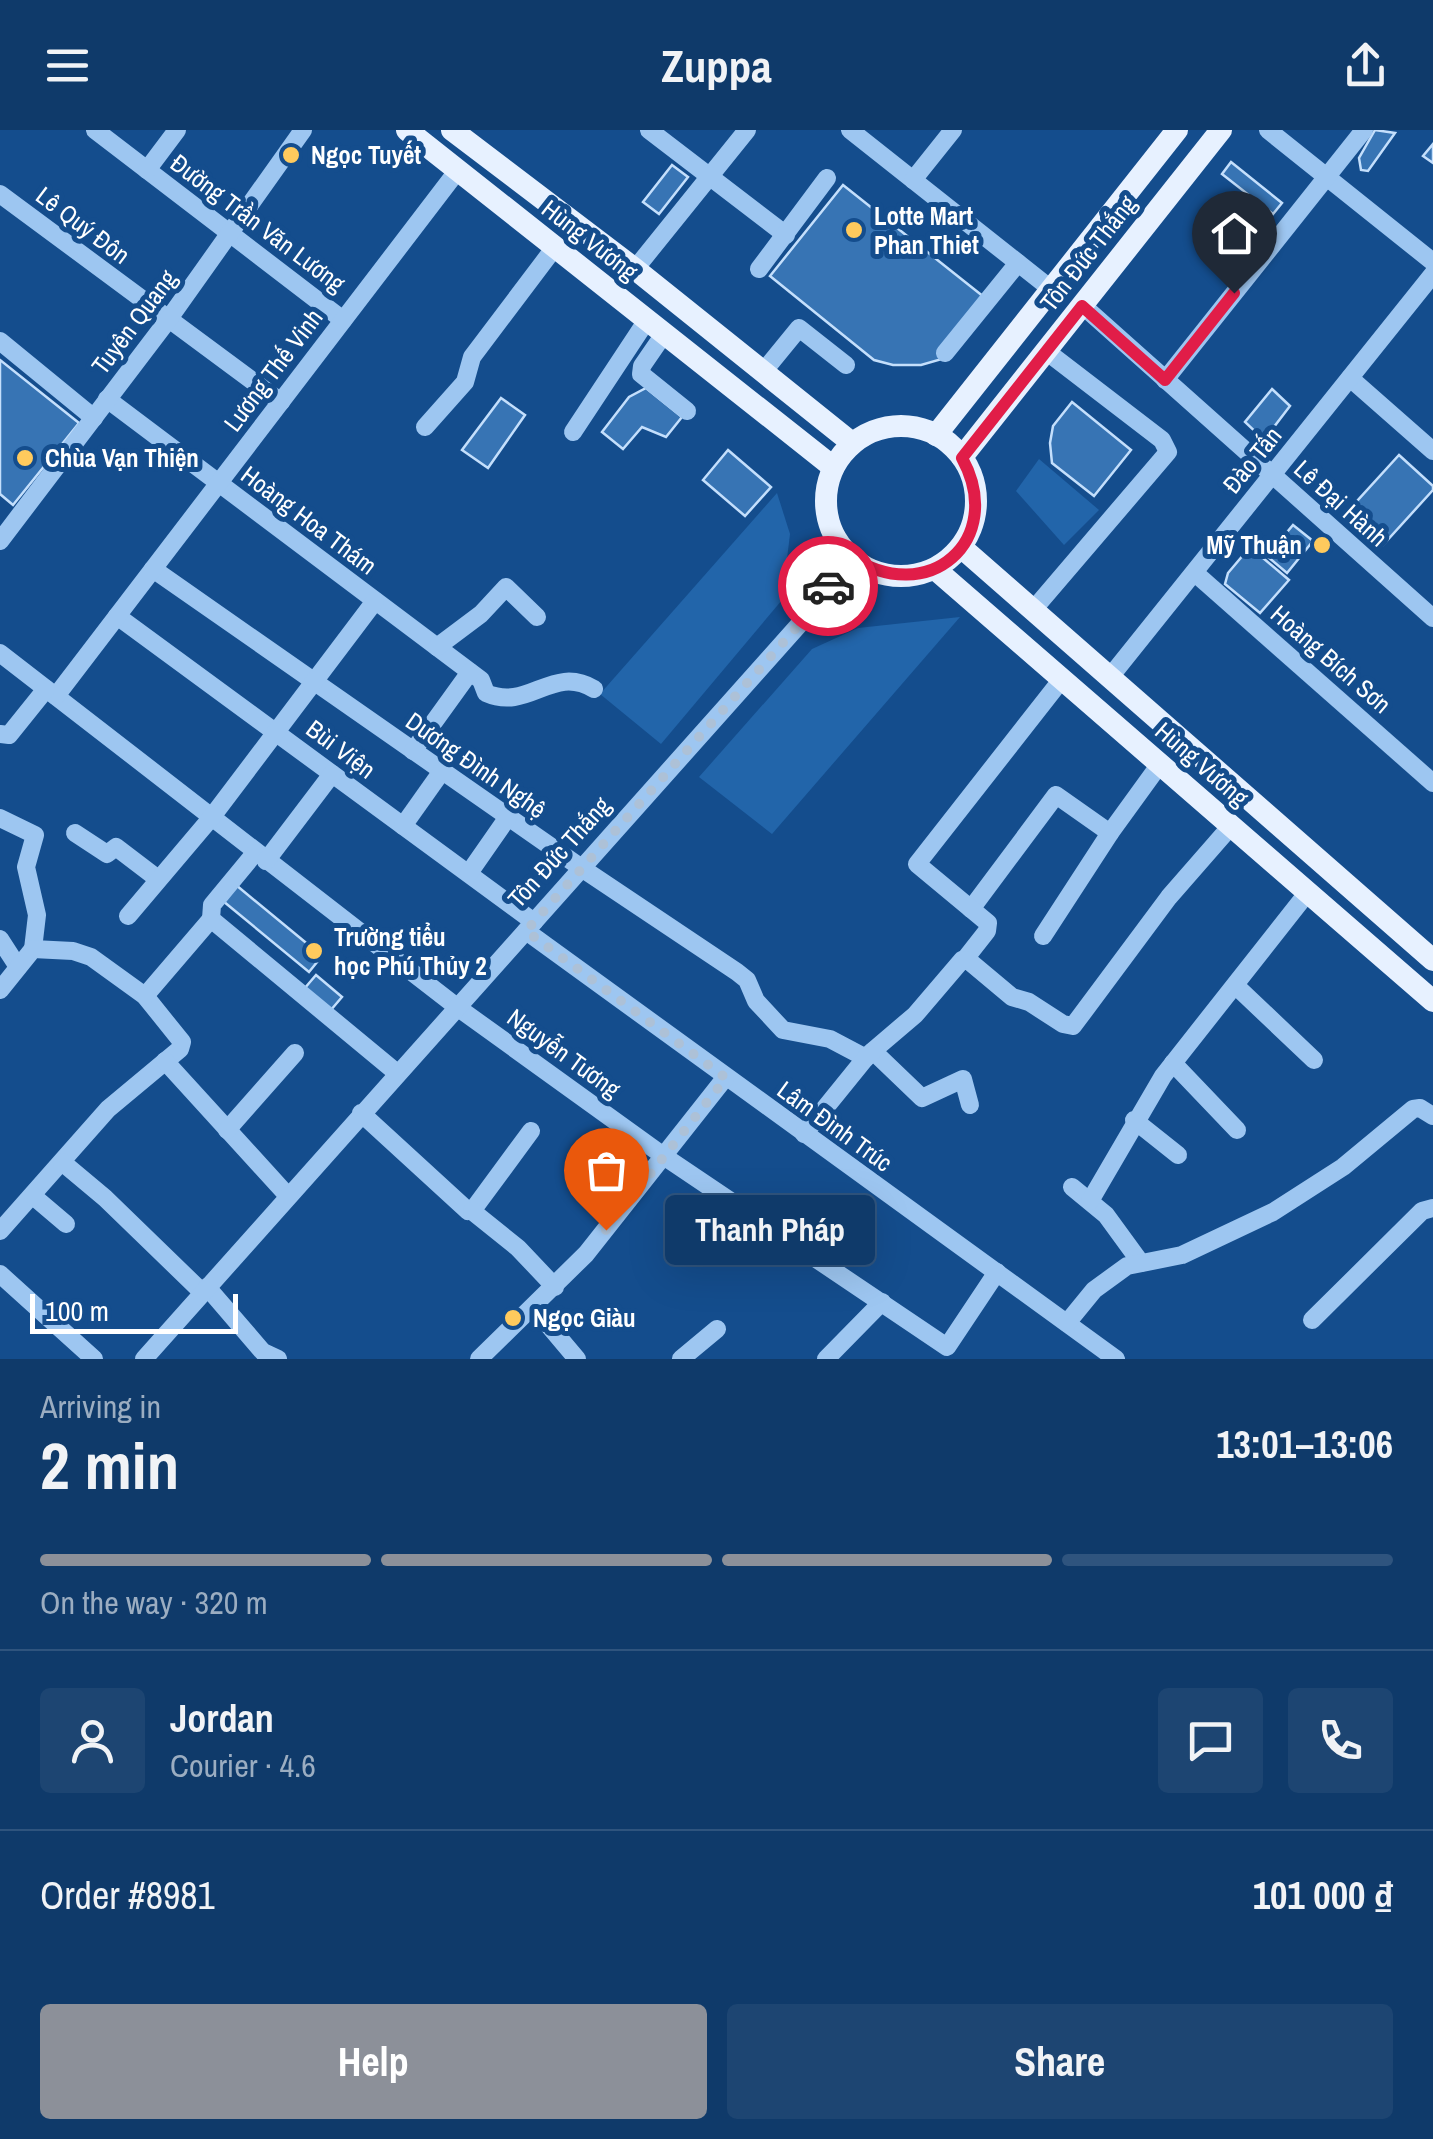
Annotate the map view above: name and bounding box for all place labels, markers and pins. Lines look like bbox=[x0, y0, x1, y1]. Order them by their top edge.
place label: Ngọc Tuyết bbox=[311, 138, 421, 172]
marker: Ngọc Tuyết bbox=[280, 144, 302, 166]
pin bbox=[1192, 191, 1277, 294]
place label: Lotte Mart Phan Thiet bbox=[874, 199, 979, 262]
marker: Lotte Mart Phan Thiet bbox=[843, 219, 865, 241]
place label: Chùa Vạn Thiện bbox=[45, 441, 199, 475]
marker: Chùa Vạn Thiện bbox=[14, 447, 36, 469]
place label: Mỹ Thuận bbox=[1206, 528, 1302, 562]
marker: Mỹ Thuận bbox=[1311, 534, 1333, 556]
place label: Trường tiểu học Phú Thủy 2 bbox=[334, 920, 487, 983]
marker: Trường tiểu học Phú Thủy 2 bbox=[303, 940, 325, 962]
pin bbox=[564, 1128, 649, 1231]
callout: Thanh Pháp bbox=[666, 1195, 876, 1265]
place label: Ngọc Giàu bbox=[533, 1301, 636, 1335]
marker: Ngọc Giàu bbox=[502, 1307, 524, 1329]

